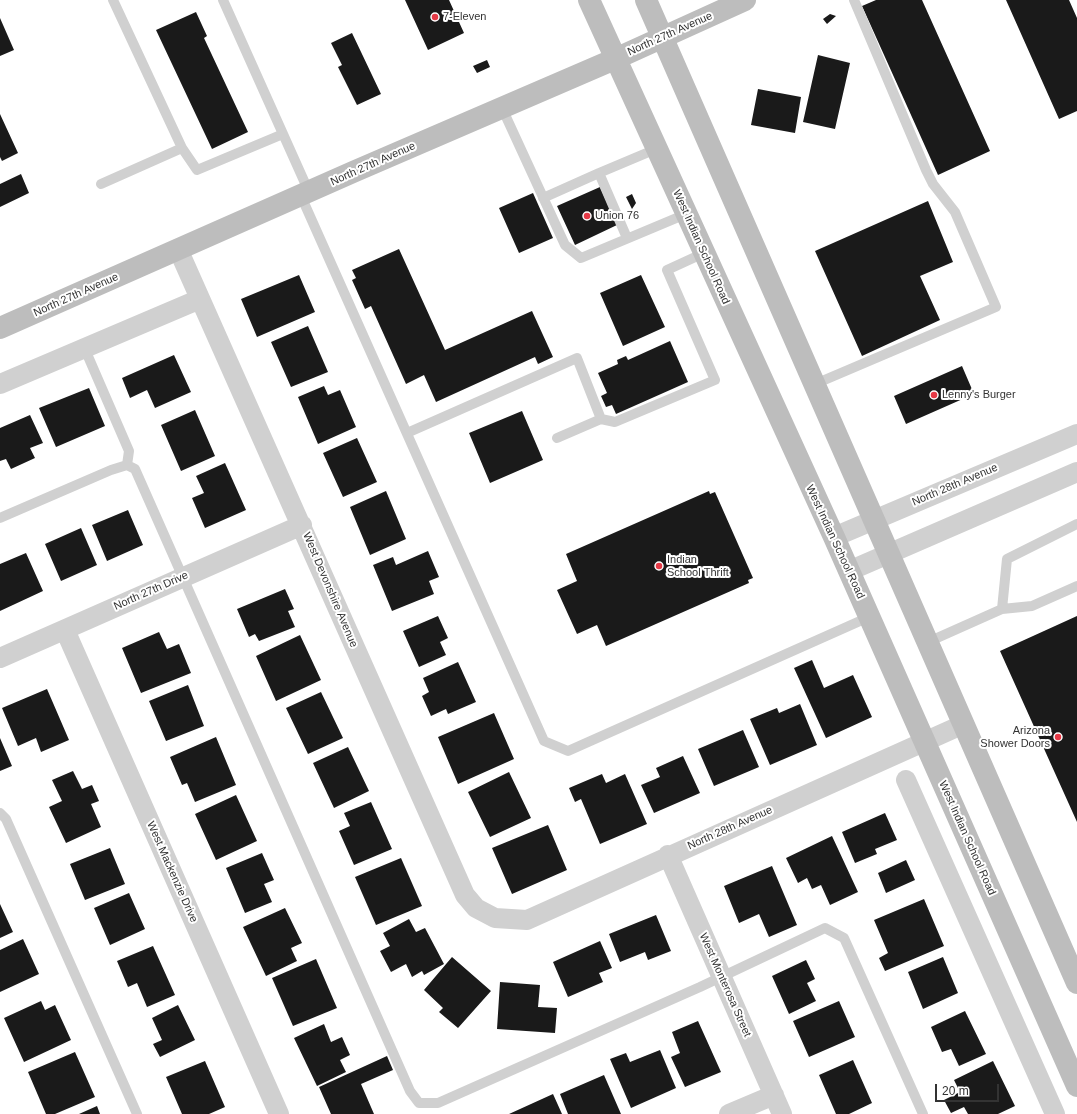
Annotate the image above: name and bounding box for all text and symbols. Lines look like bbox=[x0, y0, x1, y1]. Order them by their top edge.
street label: North 27th Avenue bbox=[626, 9, 714, 59]
place label: 7-Eleven bbox=[443, 10, 486, 24]
marker: 7-Eleven bbox=[430, 12, 440, 22]
street label: North 27th Avenue bbox=[329, 139, 417, 189]
street label: West Indian School Road bbox=[670, 188, 732, 306]
place label: Union 76 bbox=[595, 209, 639, 223]
marker: Union 76 bbox=[582, 211, 592, 221]
street label: North 27th Avenue bbox=[32, 270, 120, 320]
place label: Lenny's Burger bbox=[942, 388, 1016, 402]
marker: Lenny's Burger bbox=[929, 390, 939, 400]
street label: North 28th Avenue bbox=[910, 461, 1000, 509]
street label: West Indian School Road bbox=[803, 483, 867, 601]
street label: West Devonshire Avenue bbox=[300, 530, 360, 650]
place label: Indian School Thrift bbox=[667, 553, 729, 579]
marker: Indian School Thrift bbox=[654, 561, 664, 571]
street label: North 27th Drive bbox=[112, 569, 190, 613]
place label: Arizona Shower Doors bbox=[980, 724, 1050, 750]
marker: Arizona Shower Doors bbox=[1053, 732, 1063, 742]
street label: West Indian School Road bbox=[936, 779, 998, 897]
street label: North 28th Avenue bbox=[686, 803, 774, 853]
street label: West Mackenzie Drive bbox=[144, 819, 200, 925]
street label: West Monterosa Street bbox=[696, 931, 754, 1039]
scale bar bbox=[937, 1076, 1001, 1102]
text: 20 m bbox=[942, 1084, 969, 1098]

